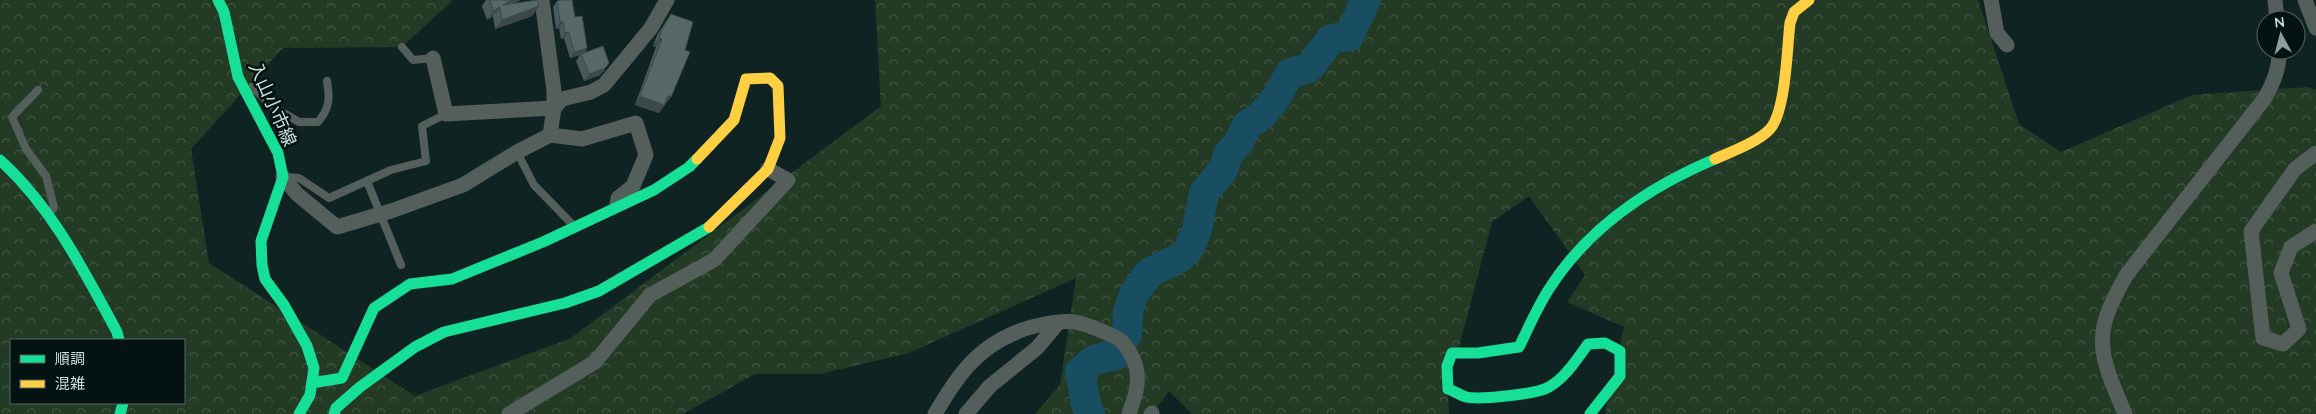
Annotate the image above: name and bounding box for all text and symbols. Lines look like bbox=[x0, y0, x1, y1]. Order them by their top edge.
north arrow bbox=[2256, 10, 2306, 60]
text: N bbox=[2273, 13, 2286, 32]
street label: 入山小市線 bbox=[244, 58, 302, 150]
legend bbox=[10, 339, 185, 404]
text: 順調 bbox=[55, 349, 85, 368]
text: 混雑 bbox=[55, 374, 85, 393]

